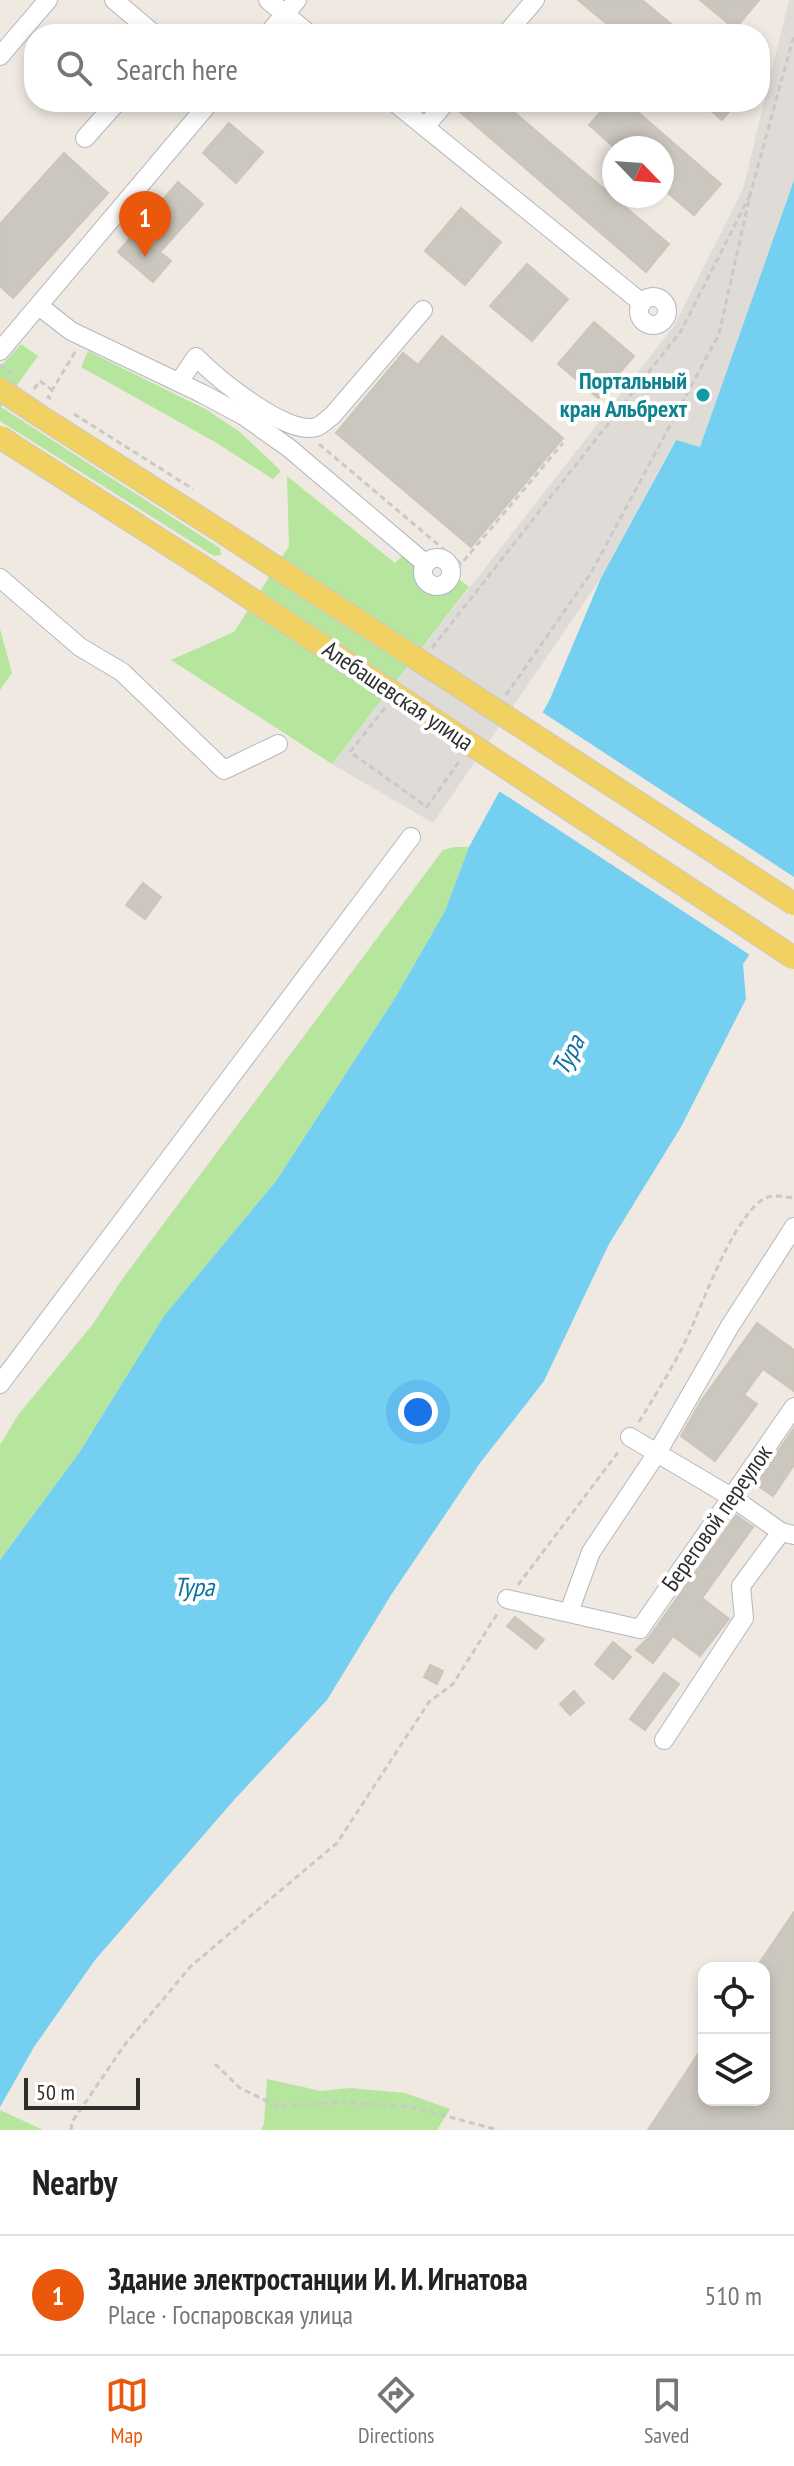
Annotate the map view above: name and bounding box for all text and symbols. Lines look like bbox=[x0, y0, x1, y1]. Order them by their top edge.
search box bbox=[24, 24, 770, 112]
icon: search bbox=[52, 46, 96, 90]
text: Search here bbox=[116, 49, 238, 88]
north arrow bbox=[602, 136, 674, 208]
pin: 1 bbox=[119, 191, 171, 257]
place label: Портальный кран Альбрехт bbox=[560, 365, 688, 424]
marker: Портальный кран Альбрехт bbox=[694, 386, 712, 404]
street label: Алебашевская улица bbox=[317, 634, 480, 758]
water label: Тура bbox=[543, 1028, 592, 1080]
your location bbox=[398, 1392, 438, 1432]
street label: Береговой переулок bbox=[655, 1438, 779, 1597]
water label: Тура bbox=[174, 1570, 216, 1603]
map controls bbox=[698, 1962, 770, 2106]
button: locate bbox=[698, 1962, 770, 2034]
button: layers bbox=[698, 2034, 770, 2106]
scale bar bbox=[24, 2074, 140, 2110]
text: 50 m bbox=[36, 2078, 75, 2106]
text: Nearby bbox=[32, 2160, 117, 2204]
text: Здание электростанции И. И. Игнатова bbox=[108, 2259, 528, 2298]
text: 1 bbox=[52, 2279, 64, 2312]
text: 510 m bbox=[704, 2279, 762, 2312]
text: Place · Госпаровская улица bbox=[108, 2298, 353, 2331]
tab: Map bbox=[105, 2373, 149, 2449]
tab: Directions bbox=[358, 2373, 435, 2449]
tab: Saved bbox=[644, 2373, 689, 2449]

